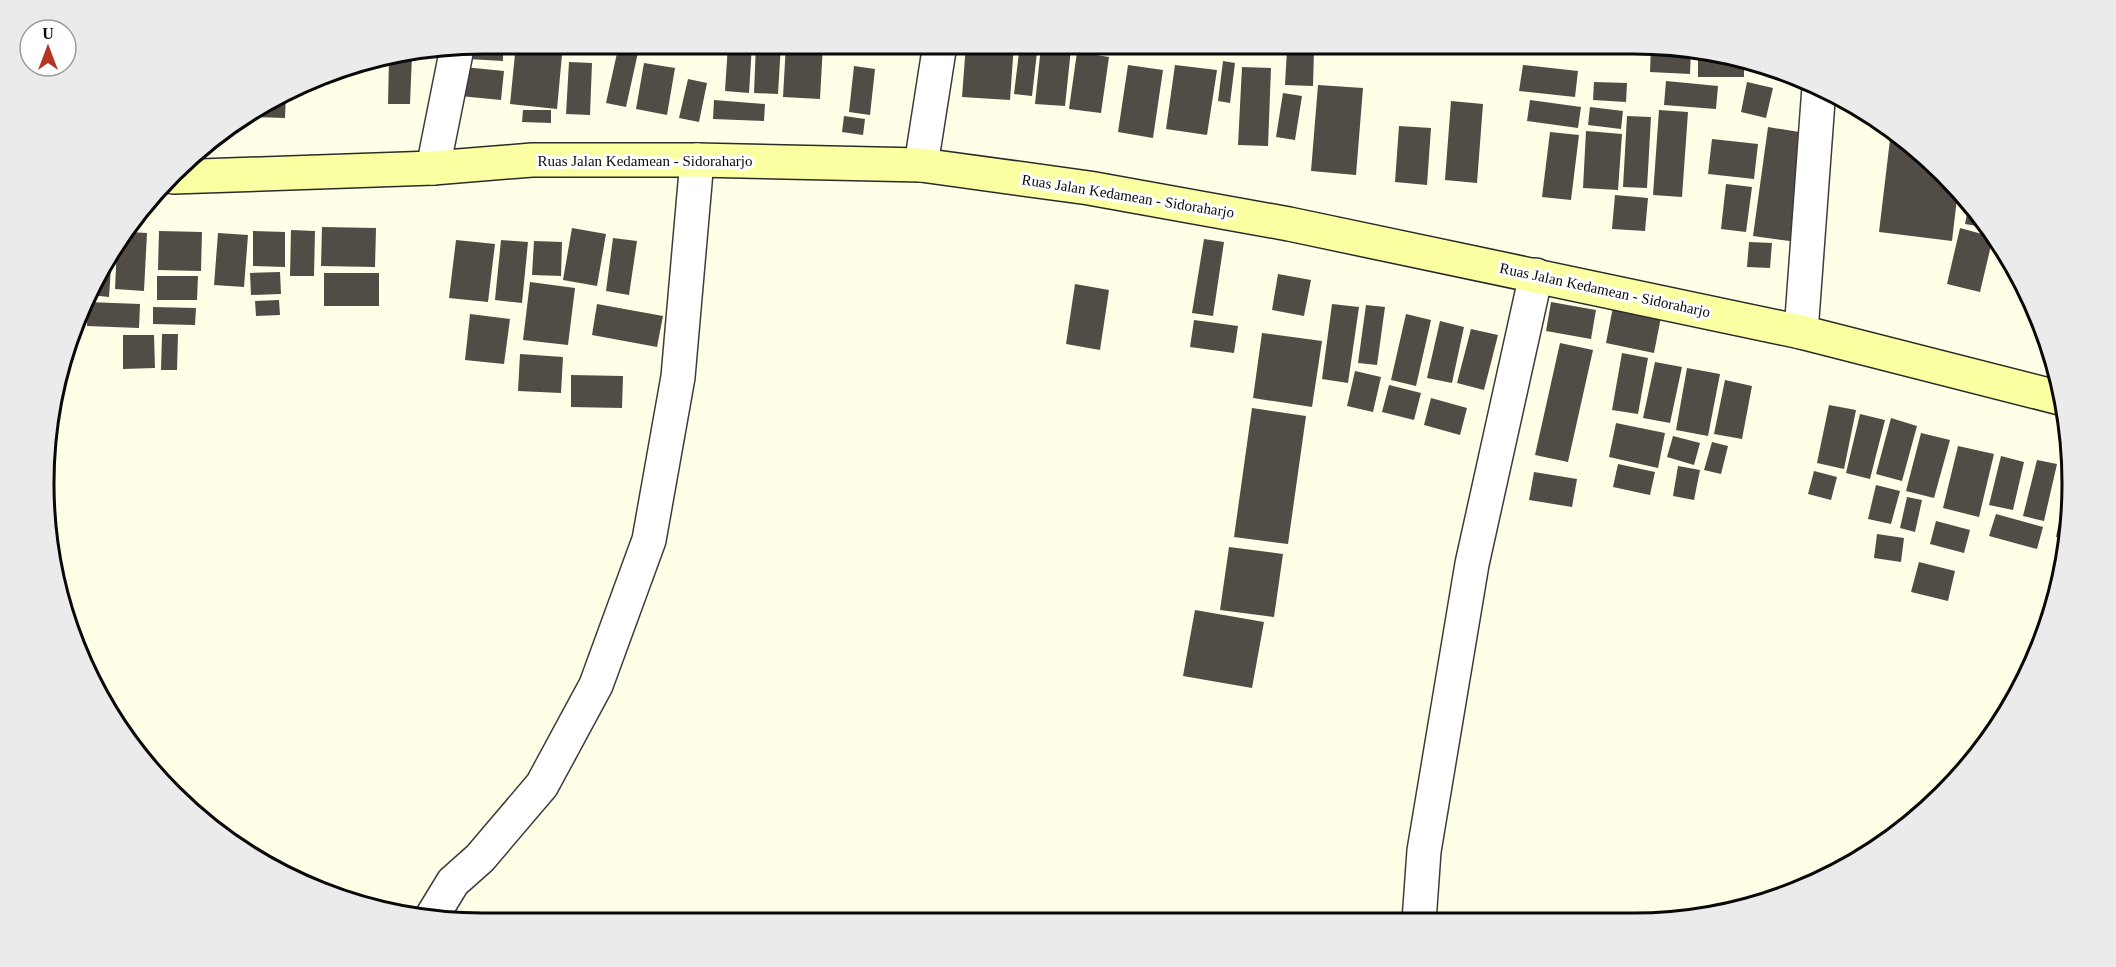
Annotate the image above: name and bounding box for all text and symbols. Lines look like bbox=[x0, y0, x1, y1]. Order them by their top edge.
north arrow bbox=[18, 18, 78, 78]
text: U bbox=[42, 25, 54, 42]
street label: Ruas Jalan Kedamean - Sidoraharjo bbox=[538, 153, 752, 169]
street label: Ruas Jalan Kedamean - Sidoraharjo bbox=[1021, 171, 1235, 221]
street label: Ruas Jalan Kedamean - Sidoraharjo bbox=[1498, 260, 1712, 320]

